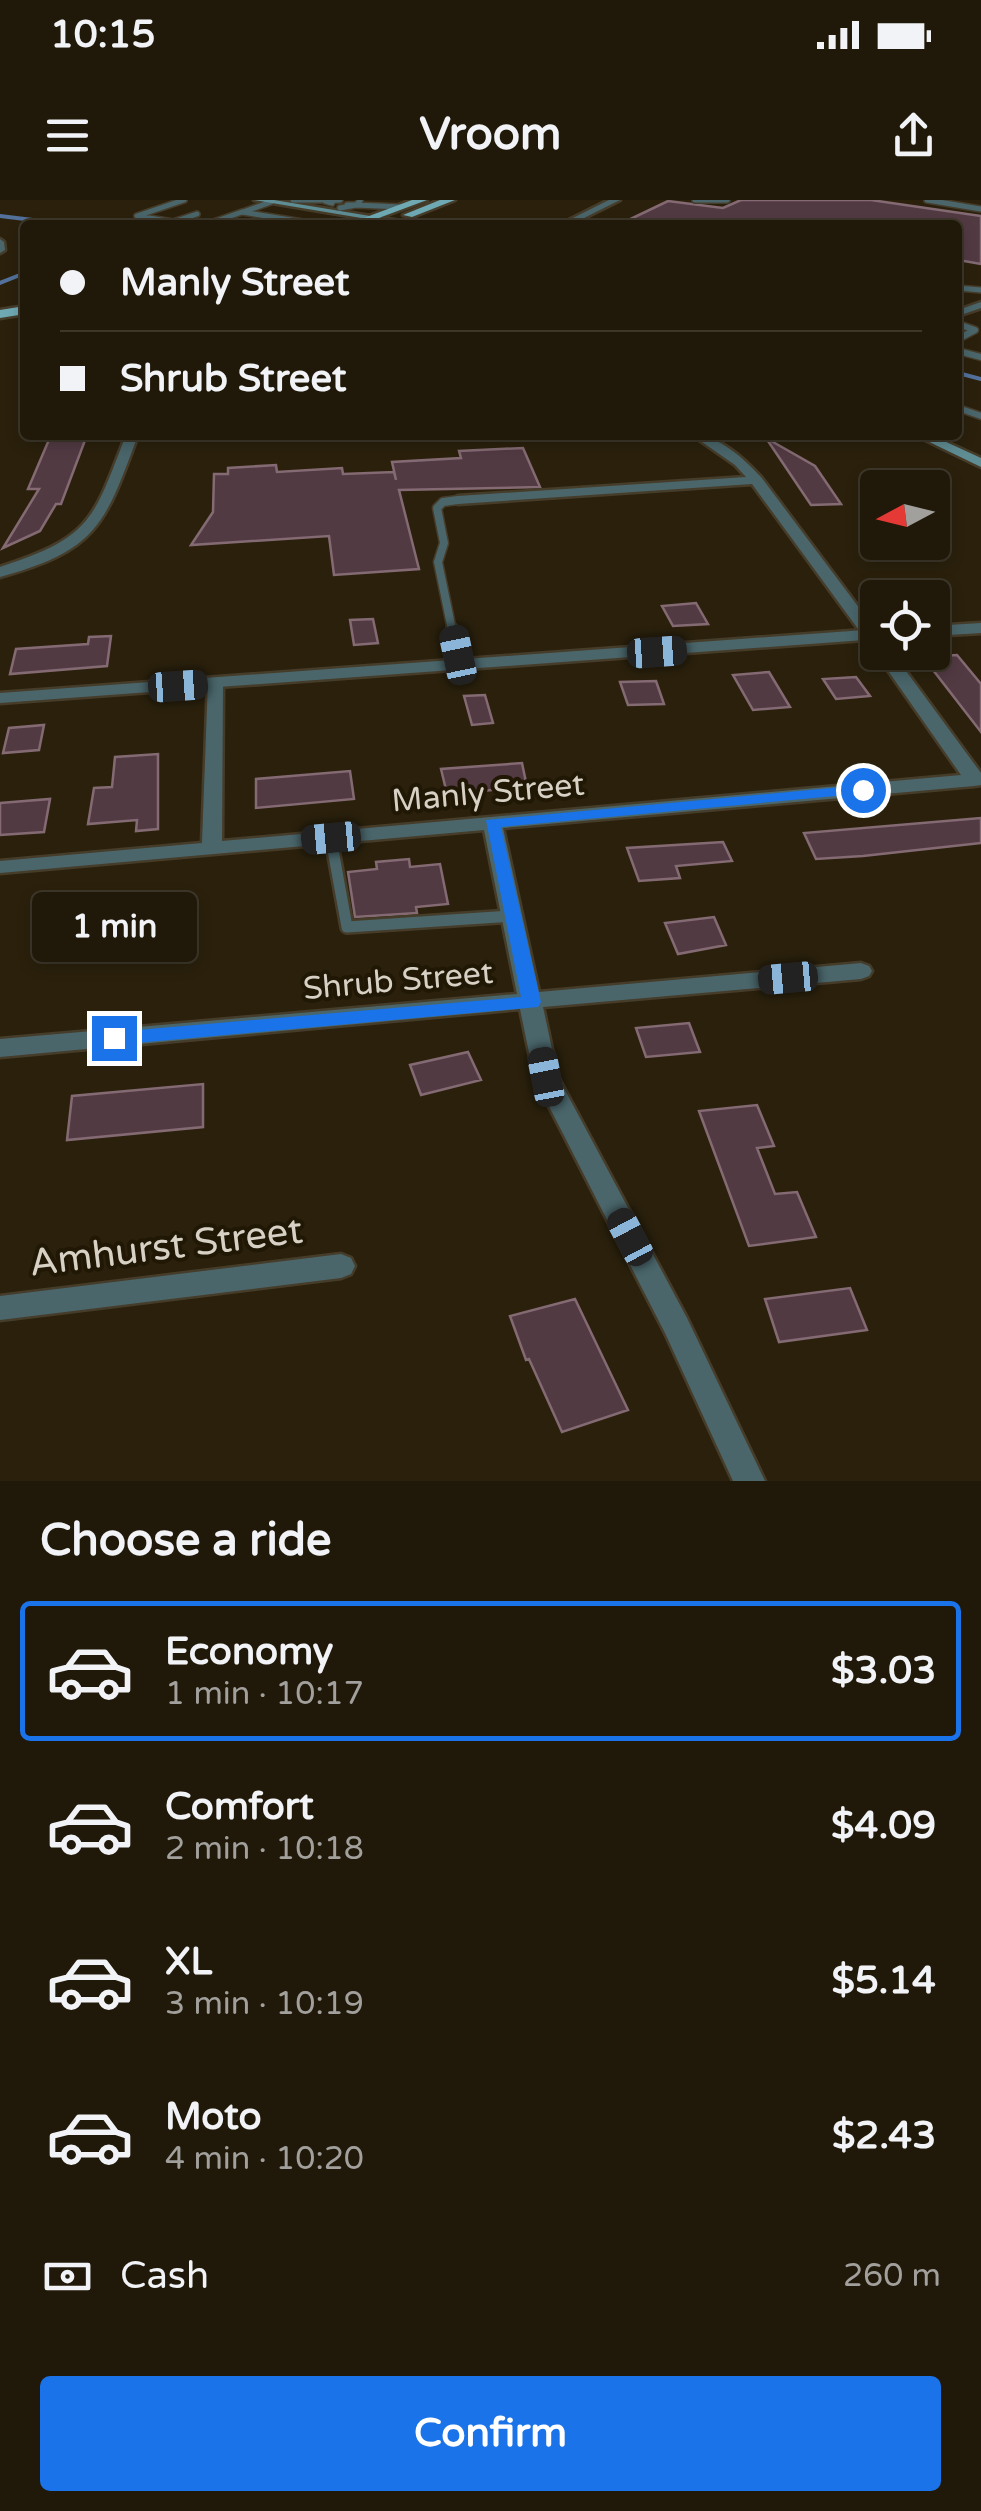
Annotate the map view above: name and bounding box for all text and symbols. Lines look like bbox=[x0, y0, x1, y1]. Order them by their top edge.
text: 10:15 bbox=[50, 12, 155, 58]
icon: menu bbox=[40, 108, 95, 163]
text: Vroom bbox=[420, 108, 561, 162]
icon: share bbox=[886, 108, 941, 163]
text: Manly Street bbox=[120, 260, 350, 306]
text: Shrub Street bbox=[120, 356, 346, 402]
north arrow bbox=[860, 470, 950, 560]
map controls bbox=[860, 470, 950, 670]
button: locate bbox=[860, 580, 950, 670]
car bbox=[437, 623, 479, 687]
car bbox=[626, 635, 688, 669]
car bbox=[147, 669, 209, 703]
street label: Manly Street bbox=[390, 766, 586, 820]
route start bbox=[841, 768, 886, 813]
car bbox=[300, 820, 362, 856]
callout: 1 min bbox=[32, 893, 196, 963]
text: 1 min bbox=[72, 908, 157, 946]
street label: Shrub Street bbox=[301, 954, 495, 1008]
car bbox=[757, 960, 819, 996]
route end bbox=[92, 1016, 137, 1061]
car bbox=[526, 1045, 566, 1109]
car bbox=[603, 1203, 657, 1271]
street label: Amhurst Street bbox=[27, 1207, 305, 1287]
text: Choose a ride bbox=[40, 1514, 331, 1568]
icon: car bbox=[45, 1626, 135, 1716]
text: Economy bbox=[165, 1629, 333, 1675]
text: $3.03 bbox=[831, 1648, 936, 1694]
text: 1 min · 10:17 bbox=[165, 1675, 364, 1713]
icon: car bbox=[45, 1781, 135, 1871]
text: Comfort bbox=[165, 1784, 314, 1830]
text: $4.09 bbox=[831, 1803, 936, 1849]
text: 2 min · 10:18 bbox=[165, 1830, 364, 1868]
icon: car bbox=[45, 1936, 135, 2026]
text: XL bbox=[165, 1939, 212, 1985]
text: $5.14 bbox=[831, 1958, 936, 2004]
text: 3 min · 10:19 bbox=[165, 1985, 364, 2023]
icon: car bbox=[45, 2091, 135, 2181]
text: Moto bbox=[165, 2094, 261, 2140]
text: $2.43 bbox=[832, 2113, 936, 2159]
text: 4 min · 10:20 bbox=[165, 2140, 364, 2178]
icon: cash bbox=[40, 2249, 95, 2304]
text: Cash bbox=[120, 2253, 209, 2299]
text: 260 m bbox=[843, 2257, 941, 2295]
button: Confirm bbox=[40, 2376, 941, 2491]

